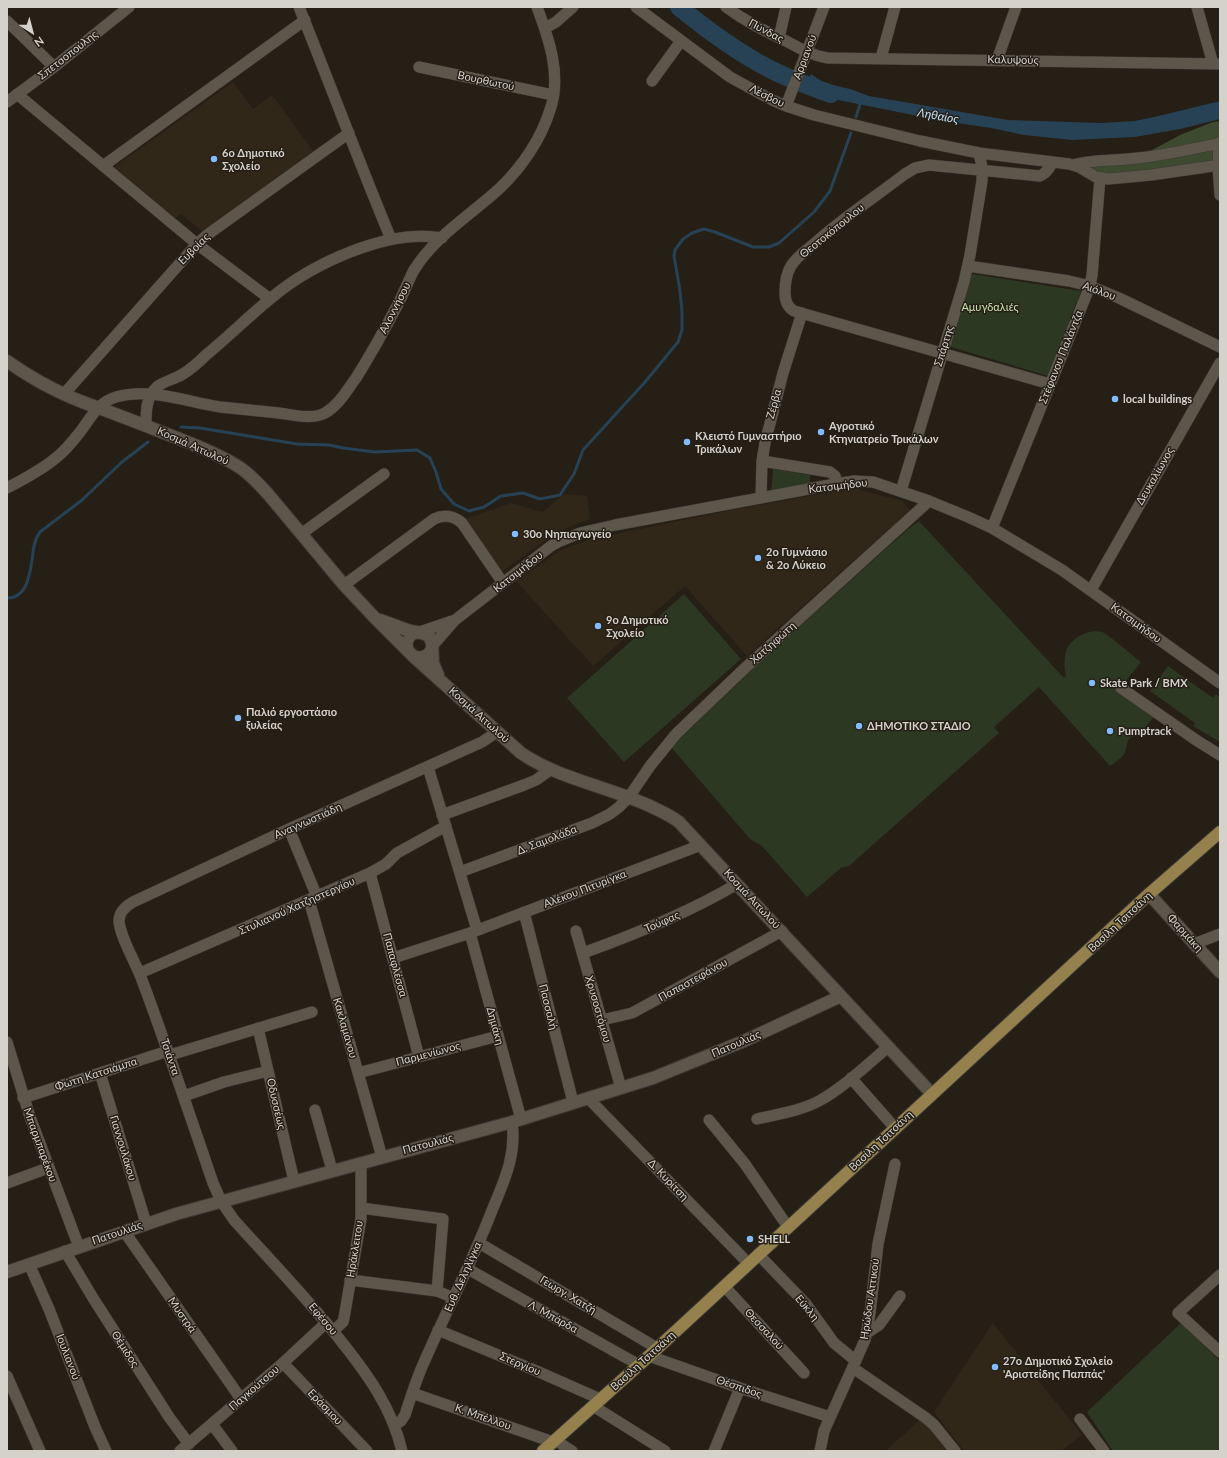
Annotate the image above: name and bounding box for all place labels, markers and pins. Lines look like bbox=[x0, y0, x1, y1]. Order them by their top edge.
place label: 6ο Δημοτικό Σχολείο bbox=[222, 146, 284, 172]
marker: 6ο Δημοτικό Σχολείο bbox=[209, 154, 219, 164]
place label: local buildings bbox=[1123, 392, 1192, 406]
marker: local buildings bbox=[1110, 394, 1120, 404]
place label: Αγροτικό Κτηνιατρείο Τρικάλων bbox=[829, 419, 939, 445]
marker: Αγροτικό Κτηνιατρείο Τρικάλων bbox=[816, 427, 826, 437]
place label: Κλειστό Γυμναστήριο Τρικάλων bbox=[695, 429, 802, 455]
marker: Κλειστό Γυμναστήριο Τρικάλων bbox=[682, 437, 692, 447]
place label: 30ο Νηπιαγωγείο bbox=[523, 527, 611, 541]
marker: 30ο Νηπιαγωγείο bbox=[510, 529, 520, 539]
place label: 2ο Γυμνάσιο & 2ο Λύκειο bbox=[766, 545, 827, 571]
marker: 2ο Γυμνάσιο & 2ο Λύκειο bbox=[753, 553, 763, 563]
place label: 9ο Δημοτικό Σχολείο bbox=[606, 613, 668, 639]
marker: 9ο Δημοτικό Σχολείο bbox=[593, 621, 603, 631]
place label: Skate Park / BMX bbox=[1100, 676, 1188, 690]
marker: Skate Park / BMX bbox=[1087, 678, 1097, 688]
place label: Παλιό εργοστάσιο ξυλείας bbox=[246, 705, 337, 731]
marker: Παλιό εργοστάσιο ξυλείας bbox=[233, 713, 243, 723]
place label: ΔΗΜΟΤΙΚΟ ΣΤΑΔΙΟ bbox=[867, 719, 971, 733]
marker: ΔΗΜΟΤΙΚΟ ΣΤΑΔΙΟ bbox=[854, 721, 864, 731]
place label: Pumptrack bbox=[1118, 724, 1171, 738]
marker: Pumptrack bbox=[1105, 726, 1115, 736]
place label: SHELL bbox=[758, 1232, 790, 1246]
marker: SHELL bbox=[745, 1234, 755, 1244]
place label: 27ο Δημοτικό Σχολείο 'Αριστείδης Παππάς' bbox=[1003, 1354, 1113, 1380]
marker: 27ο Δημοτικό Σχολείο 'Αριστείδης Παππάς' bbox=[990, 1362, 1000, 1372]

